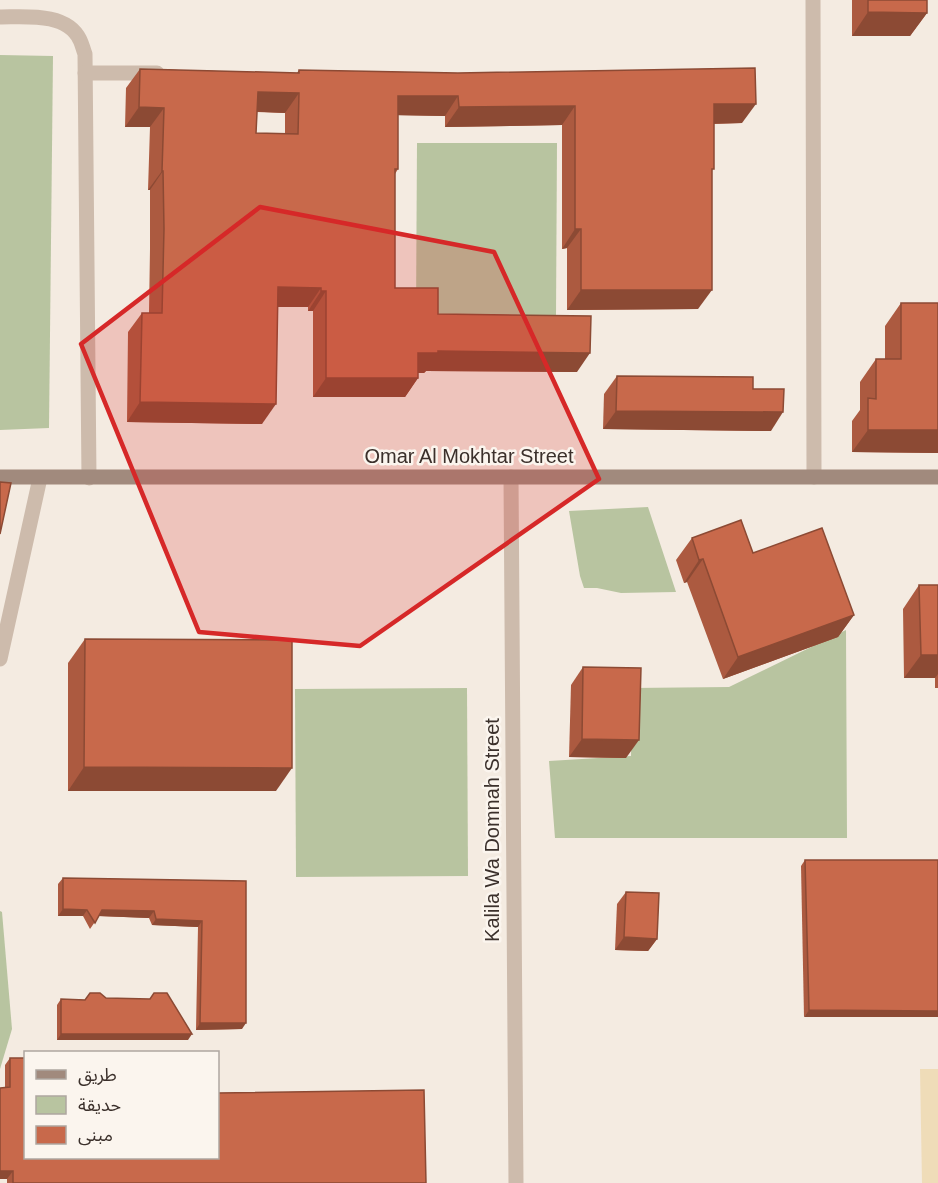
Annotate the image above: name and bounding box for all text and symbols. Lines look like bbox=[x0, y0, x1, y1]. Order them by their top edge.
street label: Omar Al Mokhtar Street bbox=[365, 445, 574, 467]
street label: Kalila Wa Domnah Street bbox=[481, 718, 503, 942]
legend bbox=[24, 1051, 219, 1159]
text: طريق bbox=[78, 1065, 117, 1086]
text: حديقة bbox=[78, 1095, 121, 1115]
text: مبنى bbox=[78, 1125, 113, 1146]

